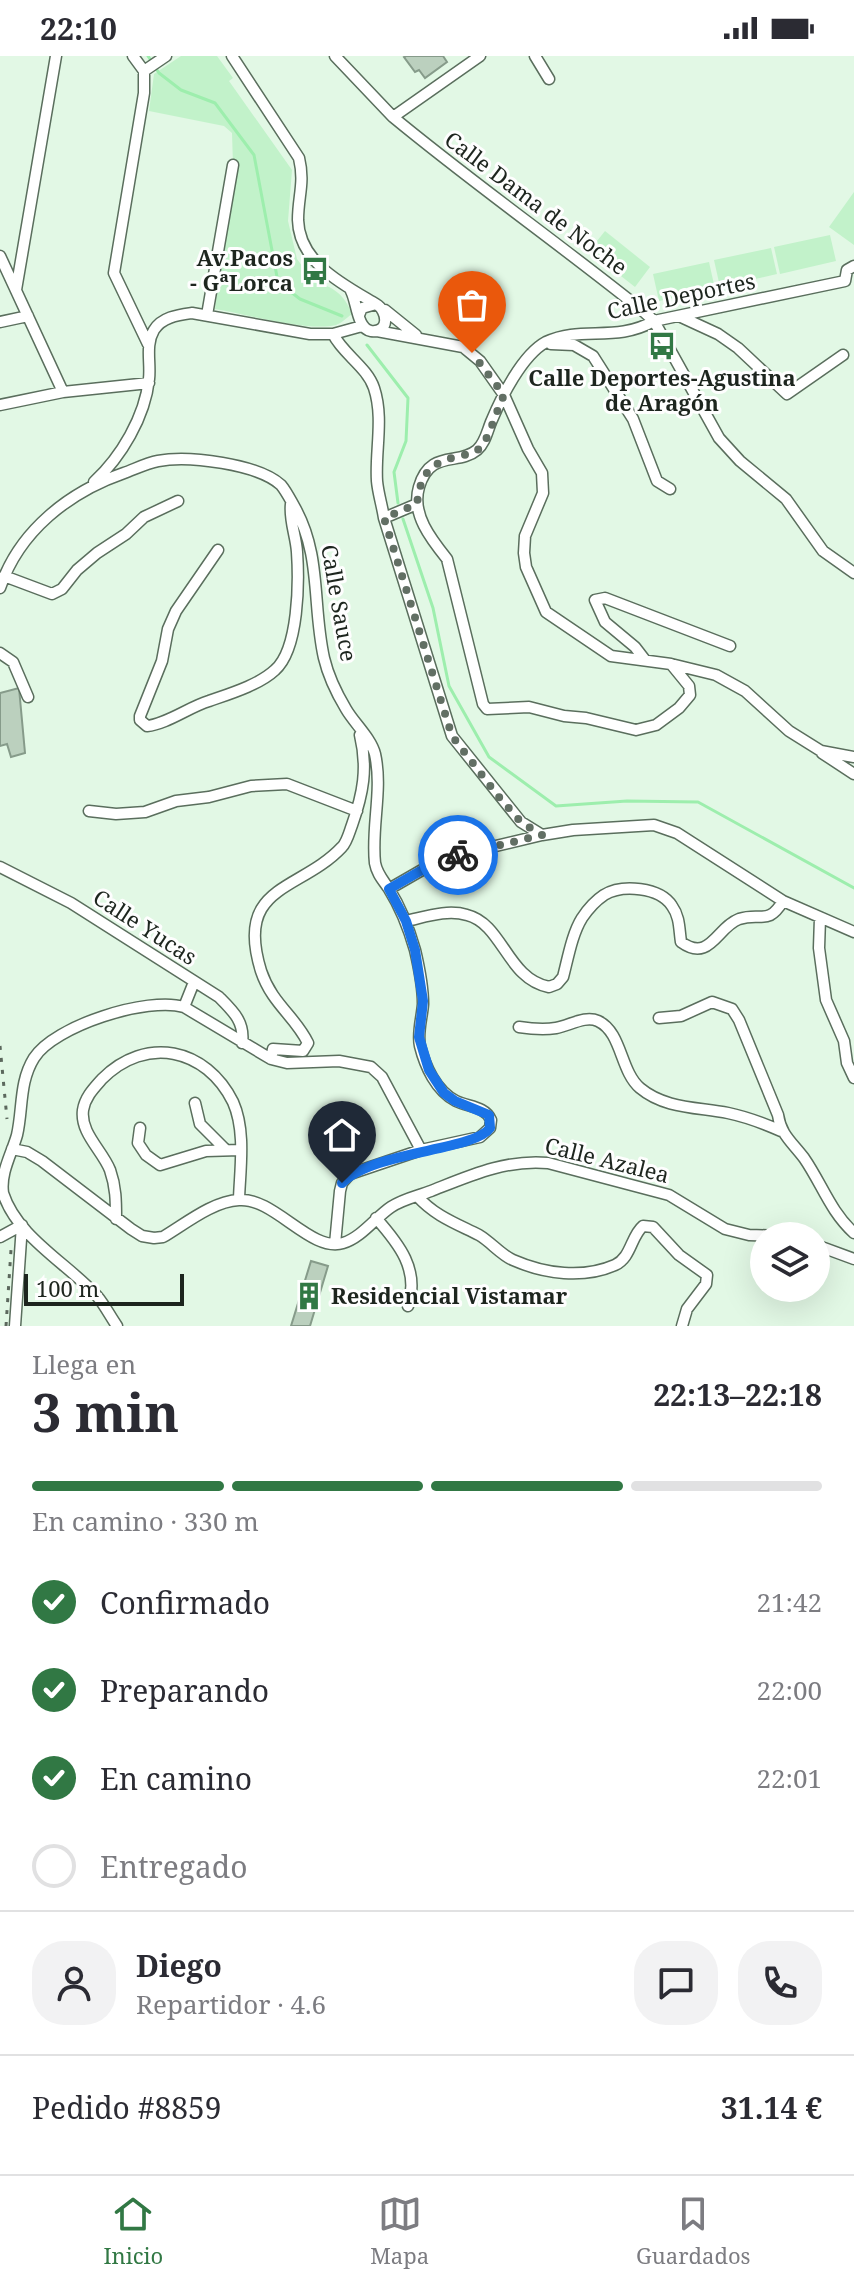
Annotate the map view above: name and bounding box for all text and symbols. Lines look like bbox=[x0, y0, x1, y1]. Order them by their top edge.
text: 22:10 bbox=[40, 8, 117, 49]
street label: Calle Dama de Noche bbox=[439, 124, 634, 281]
place label: Av.Pacos - GªLorca bbox=[190, 242, 293, 297]
bus stop icon: Av.Pacos - GªLorca bbox=[300, 256, 330, 286]
street label: Calle Deportes bbox=[604, 265, 758, 325]
pin bbox=[438, 271, 506, 353]
icon: bag bbox=[450, 283, 494, 327]
bus stop icon: Calle Deportes-Agustina de Aragón bbox=[647, 331, 677, 361]
place label: Calle Deportes-Agustina de Aragón bbox=[528, 362, 796, 417]
street label: Calle Sauce bbox=[315, 542, 365, 664]
courier bbox=[418, 815, 498, 895]
icon: bike bbox=[436, 833, 480, 877]
street label: Calle Yucas bbox=[88, 881, 203, 971]
pin bbox=[308, 1101, 376, 1183]
icon: home bbox=[320, 1113, 364, 1157]
street label: Calle Azalea bbox=[542, 1129, 673, 1189]
map controls bbox=[750, 1222, 830, 1302]
button: layers bbox=[750, 1222, 830, 1302]
scale bar bbox=[24, 1270, 184, 1306]
text: 100 m bbox=[36, 1273, 99, 1303]
place label: Residencial Vistamar bbox=[331, 1280, 568, 1310]
building icon: Residencial Vistamar bbox=[294, 1281, 324, 1311]
text: Llega en bbox=[32, 1346, 136, 1382]
text: 22:13–22:18 bbox=[653, 1374, 822, 1415]
text: 3 min bbox=[32, 1376, 179, 1447]
text: En camino · 330 m bbox=[32, 1503, 259, 1539]
icon: check bbox=[32, 1580, 76, 1624]
text: Confirmado bbox=[100, 1582, 270, 1623]
text: 21:42 bbox=[756, 1584, 822, 1620]
icon: check bbox=[32, 1668, 76, 1712]
text: Preparando bbox=[100, 1670, 269, 1711]
text: 22:00 bbox=[756, 1672, 822, 1708]
icon: check bbox=[32, 1756, 76, 1800]
text: En camino bbox=[100, 1758, 252, 1799]
text: 22:01 bbox=[756, 1760, 822, 1796]
text: Entregado bbox=[100, 1846, 248, 1887]
button: person bbox=[32, 1941, 116, 2025]
button: chat bbox=[634, 1941, 718, 2025]
button: phone bbox=[738, 1941, 822, 2025]
text: Diego bbox=[136, 1945, 222, 1986]
text: Repartidor · 4.6 bbox=[136, 1986, 326, 2022]
text: Pedido #8859 bbox=[32, 2087, 222, 2128]
text: 31.14 € bbox=[721, 2087, 822, 2128]
tab: Inicio bbox=[103, 2192, 163, 2270]
tab: Mapa bbox=[370, 2192, 429, 2270]
tab: Guardados bbox=[636, 2192, 751, 2270]

